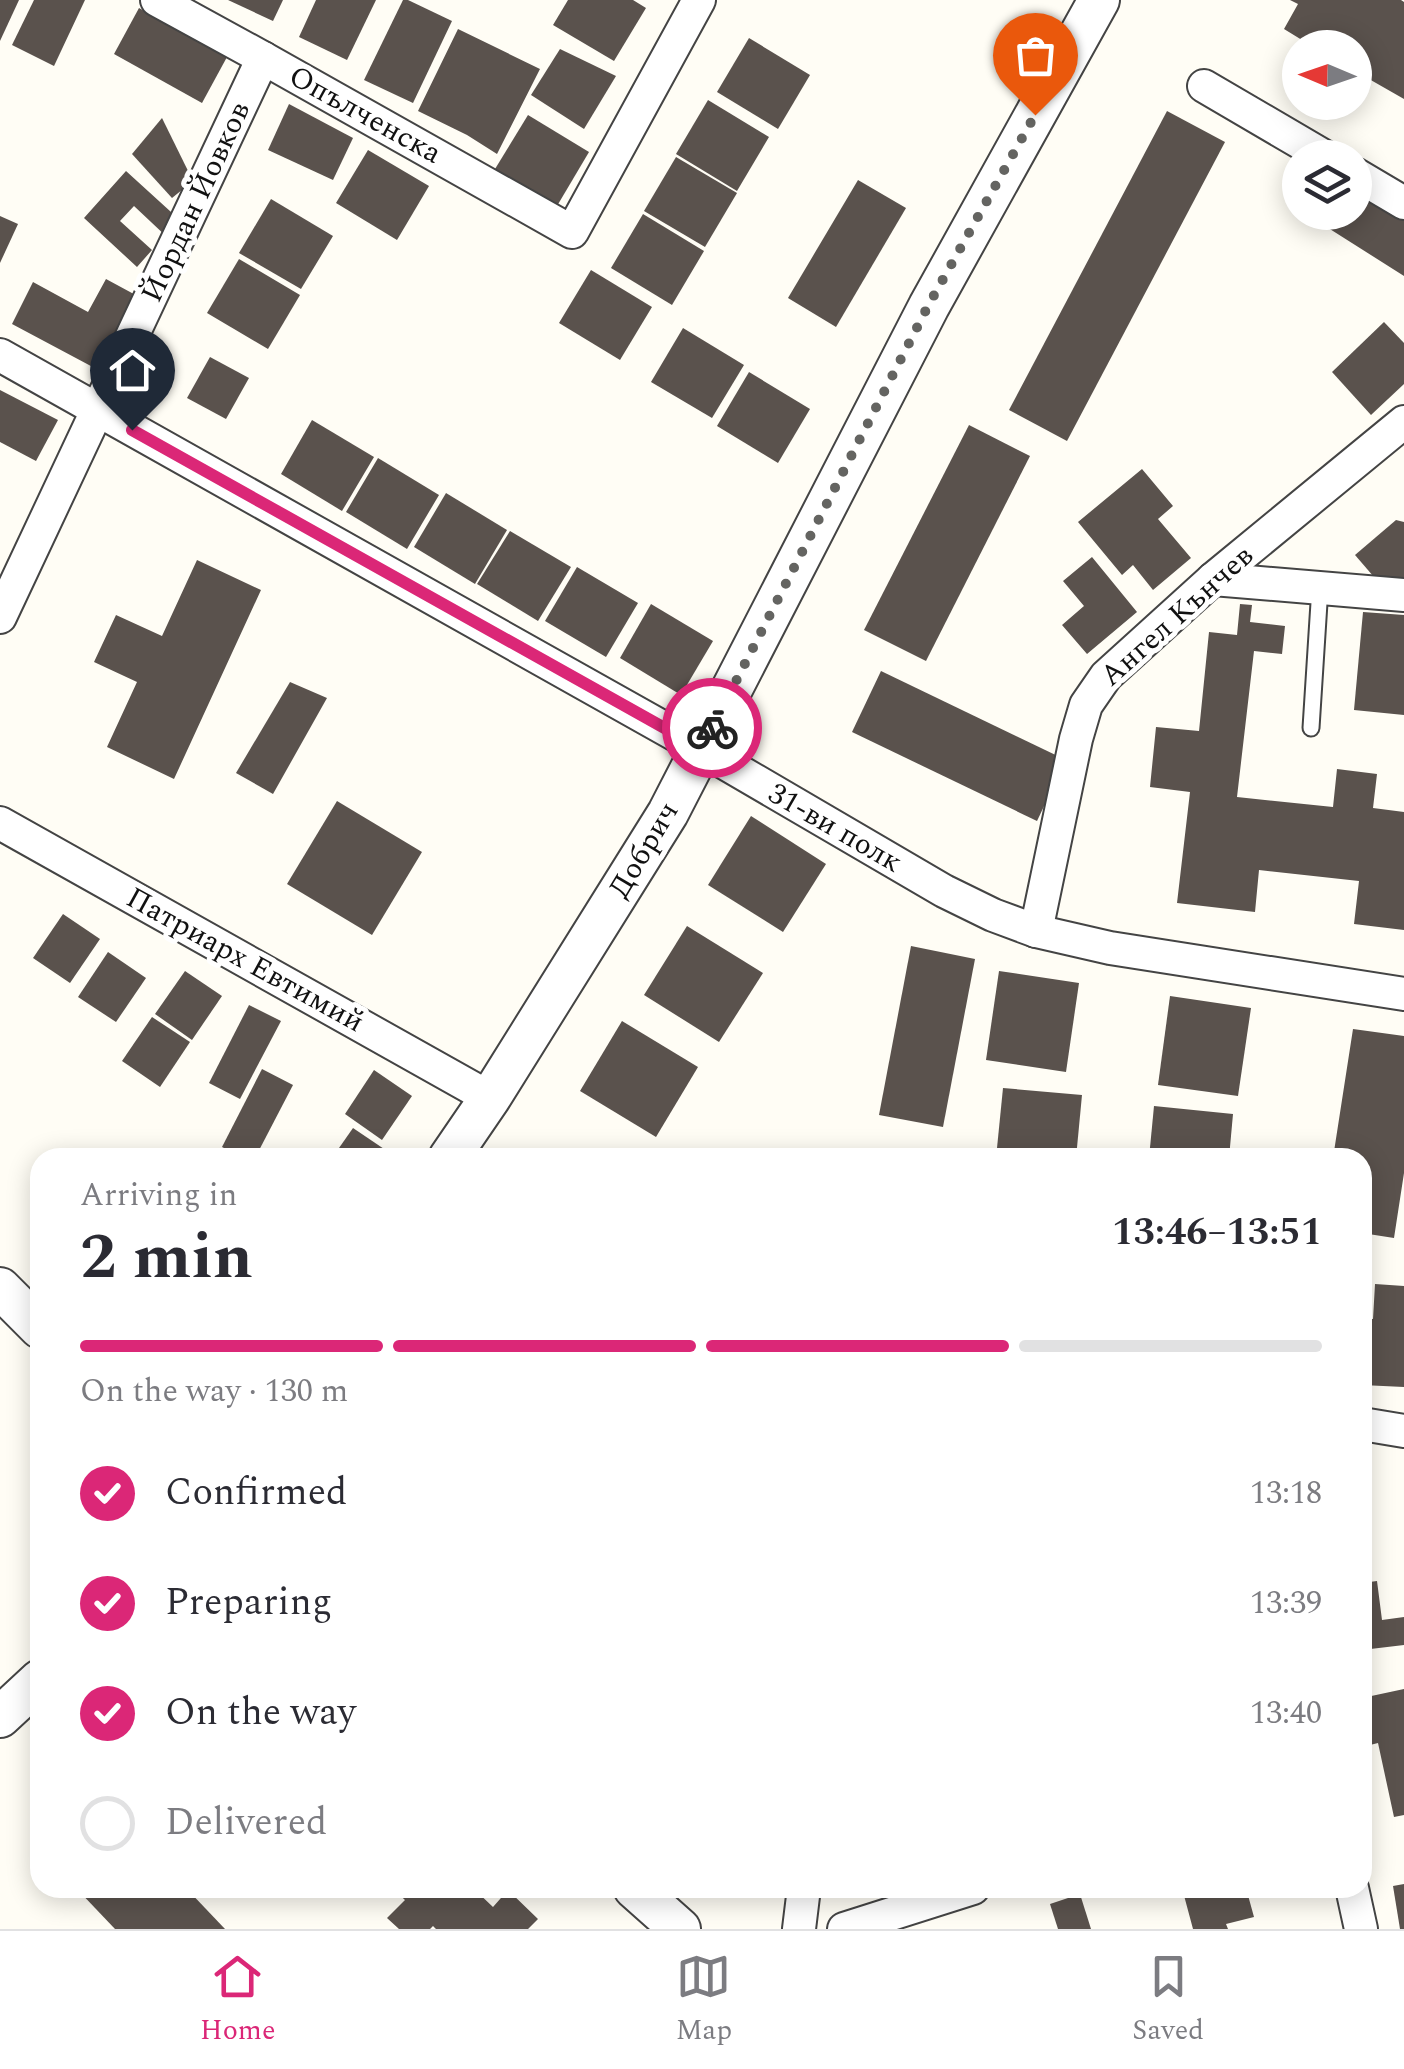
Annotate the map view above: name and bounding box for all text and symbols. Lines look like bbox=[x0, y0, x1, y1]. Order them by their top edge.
pin bbox=[993, 13, 1078, 116]
icon: bag bbox=[1008, 28, 1063, 83]
north arrow bbox=[1282, 30, 1372, 120]
map controls bbox=[1282, 30, 1372, 230]
street label: Опълченска bbox=[280, 54, 450, 176]
street label: Йордан Йовков bbox=[129, 94, 263, 310]
button: layers bbox=[1282, 140, 1372, 230]
pin bbox=[90, 328, 175, 431]
icon: home bbox=[105, 343, 160, 398]
street label: Ангел Кънчев bbox=[1090, 534, 1264, 698]
courier bbox=[662, 678, 762, 778]
icon: bike bbox=[685, 701, 740, 756]
street label: 31-ви полк bbox=[759, 771, 911, 885]
street label: Добрич bbox=[597, 793, 691, 907]
street label: Патриарх Евтимий bbox=[117, 875, 373, 1045]
text: Arriving in bbox=[80, 1171, 237, 1220]
text: 13:46–13:51 bbox=[1112, 1204, 1322, 1262]
text: 2 min bbox=[80, 1208, 253, 1307]
text: On the way · 130 m bbox=[80, 1367, 348, 1416]
text: Confirmed bbox=[165, 1464, 347, 1522]
icon: check bbox=[80, 1466, 135, 1521]
text: 13:18 bbox=[1250, 1469, 1322, 1518]
text: Preparing bbox=[165, 1574, 332, 1632]
icon: check bbox=[80, 1576, 135, 1631]
text: 13:39 bbox=[1250, 1579, 1322, 1628]
text: On the way bbox=[165, 1684, 356, 1742]
icon: check bbox=[80, 1686, 135, 1741]
text: 13:40 bbox=[1250, 1689, 1322, 1738]
text: Delivered bbox=[165, 1794, 327, 1852]
tab: Home bbox=[200, 1949, 276, 2052]
tab: Map bbox=[676, 1949, 732, 2052]
tab: Saved bbox=[1132, 1949, 1204, 2052]

